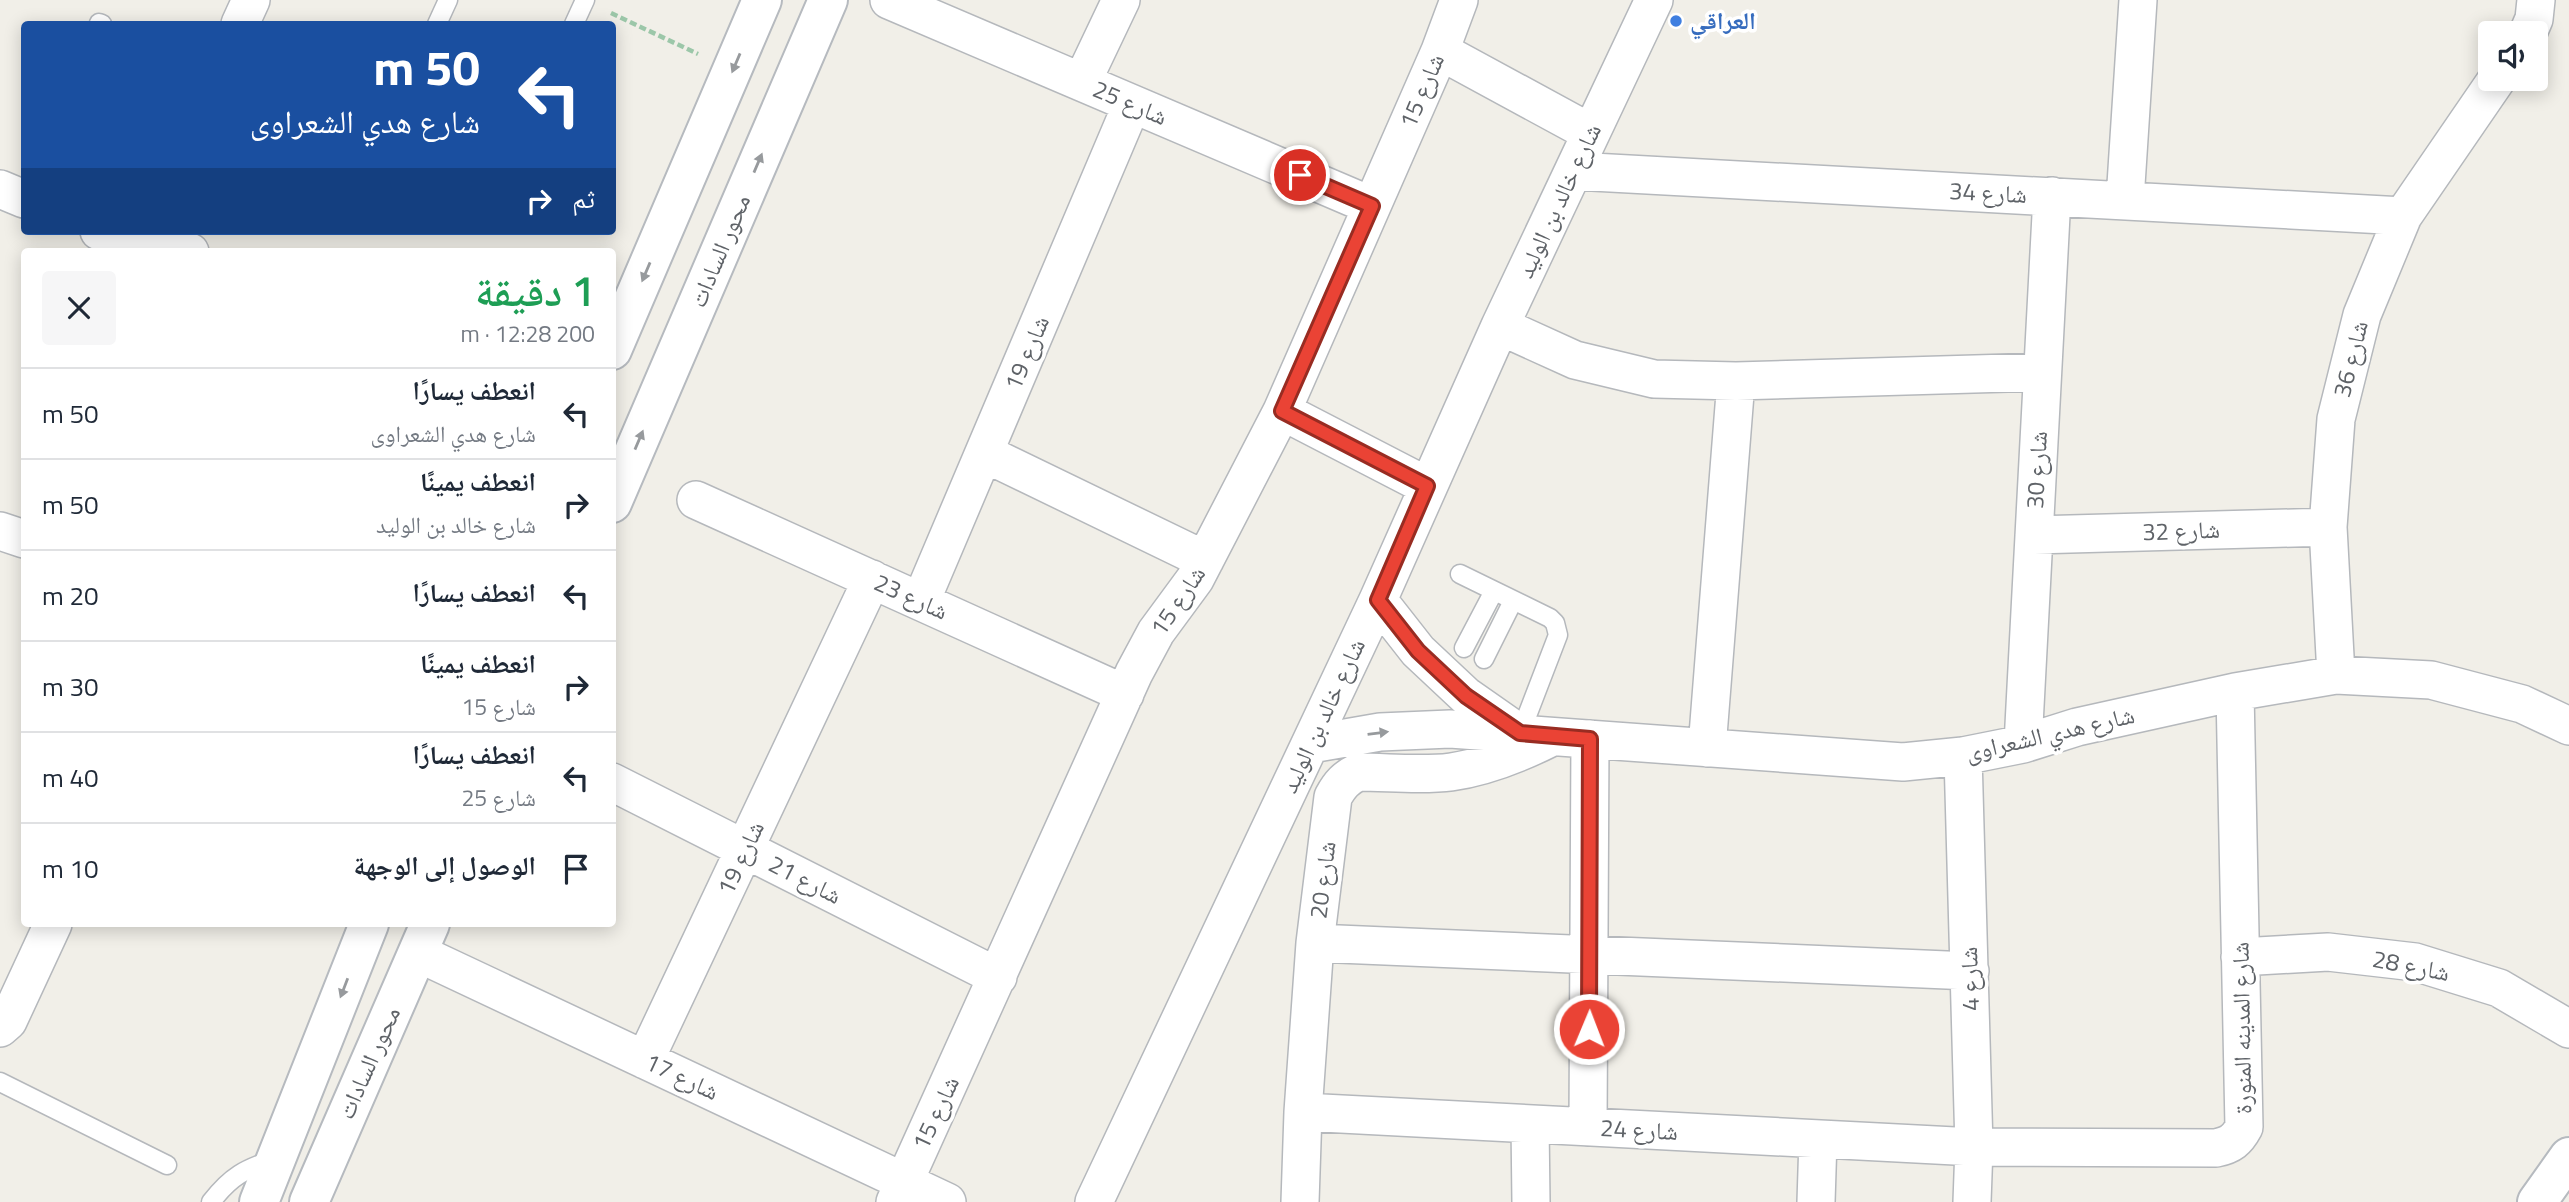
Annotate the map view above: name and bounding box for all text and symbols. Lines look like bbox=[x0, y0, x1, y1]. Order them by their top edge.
place label: العراقي bbox=[1690, 2, 1756, 40]
marker: العراقي bbox=[1668, 13, 1684, 29]
map controls bbox=[2478, 21, 2548, 91]
button: sound bbox=[2478, 21, 2548, 91]
text: 50 m bbox=[373, 29, 480, 104]
street label: شارع 15 bbox=[1389, 48, 1453, 133]
icon: left bbox=[504, 49, 595, 140]
one-way arrow bbox=[730, 53, 741, 74]
street label: شارع 25 bbox=[1088, 70, 1173, 134]
text: شارع هدي الشعراوى bbox=[250, 97, 480, 145]
street label: شارع خالد بن الوليد bbox=[1506, 117, 1610, 284]
pin bbox=[1270, 145, 1330, 205]
one-way arrow bbox=[752, 153, 764, 173]
icon: arrive bbox=[1281, 156, 1319, 194]
street label: شارع 34 bbox=[1948, 172, 2028, 212]
text: ثم bbox=[572, 179, 595, 218]
icon: right bbox=[520, 182, 558, 220]
street label: محور السادات bbox=[679, 188, 759, 313]
text: 1 دقيقة bbox=[475, 258, 595, 322]
one-way arrow bbox=[640, 262, 652, 282]
button: close bbox=[42, 271, 116, 345]
street label: شارع 19 bbox=[994, 310, 1058, 395]
text: 200 m · 12:28 bbox=[460, 316, 595, 351]
street label: شارع 36 bbox=[2323, 317, 2377, 401]
text: انعطف يسارًا bbox=[412, 371, 536, 410]
text: 50 m bbox=[42, 394, 99, 433]
icon: left bbox=[557, 395, 595, 433]
text: شارع هدي الشعراوى bbox=[370, 416, 536, 451]
one-way arrow bbox=[634, 429, 645, 450]
street label: شارع 30 bbox=[2016, 430, 2056, 510]
text: انعطف يمينًا bbox=[420, 462, 536, 501]
text: 50 m bbox=[42, 485, 99, 524]
icon: right bbox=[557, 486, 595, 524]
text: شارع خالد بن الوليد bbox=[376, 507, 536, 542]
street label: شارع 32 bbox=[2141, 511, 2220, 549]
street label: شارع 15 bbox=[1140, 558, 1214, 643]
street label: شارع 23 bbox=[869, 564, 954, 628]
text: انعطف يسارًا bbox=[412, 573, 536, 612]
text: 20 m bbox=[42, 576, 99, 615]
icon: left bbox=[557, 577, 595, 615]
street label: شارع خالد بن الوليد bbox=[1270, 632, 1374, 799]
text: انعطف يمينًا bbox=[420, 644, 536, 683]
text: 30 m bbox=[42, 667, 99, 706]
icon: right bbox=[557, 668, 595, 706]
text: شارع 15 bbox=[461, 689, 536, 724]
street label: شارع هدي الشعراوى bbox=[1962, 696, 2138, 772]
one-way arrow bbox=[1367, 728, 1389, 739]
text: انعطف يسارًا bbox=[412, 735, 536, 774]
text: 40 m bbox=[42, 758, 99, 797]
icon: left bbox=[557, 759, 595, 797]
text: شارع 25 bbox=[461, 780, 536, 815]
street label: شارع 19 bbox=[707, 815, 773, 900]
street label: شارع 20 bbox=[1299, 839, 1345, 921]
street label: شارع 21 bbox=[763, 845, 848, 913]
text: الوصول إلى الوجهة bbox=[354, 846, 536, 885]
text: 10 m bbox=[42, 849, 99, 888]
icon: arrive bbox=[557, 850, 595, 888]
street label: شارع 28 bbox=[2370, 940, 2453, 990]
street label: شارع المدينه المنورة bbox=[2221, 942, 2261, 1115]
street label: شارع 4 bbox=[1950, 946, 1988, 1012]
one-way arrow bbox=[339, 977, 350, 998]
position arrow bbox=[1552, 992, 1626, 1066]
street label: محور السادات bbox=[327, 1001, 409, 1125]
street label: شارع 17 bbox=[640, 1043, 725, 1109]
street label: شارع 15 bbox=[902, 1070, 968, 1155]
street label: شارع 24 bbox=[1599, 1109, 1679, 1149]

